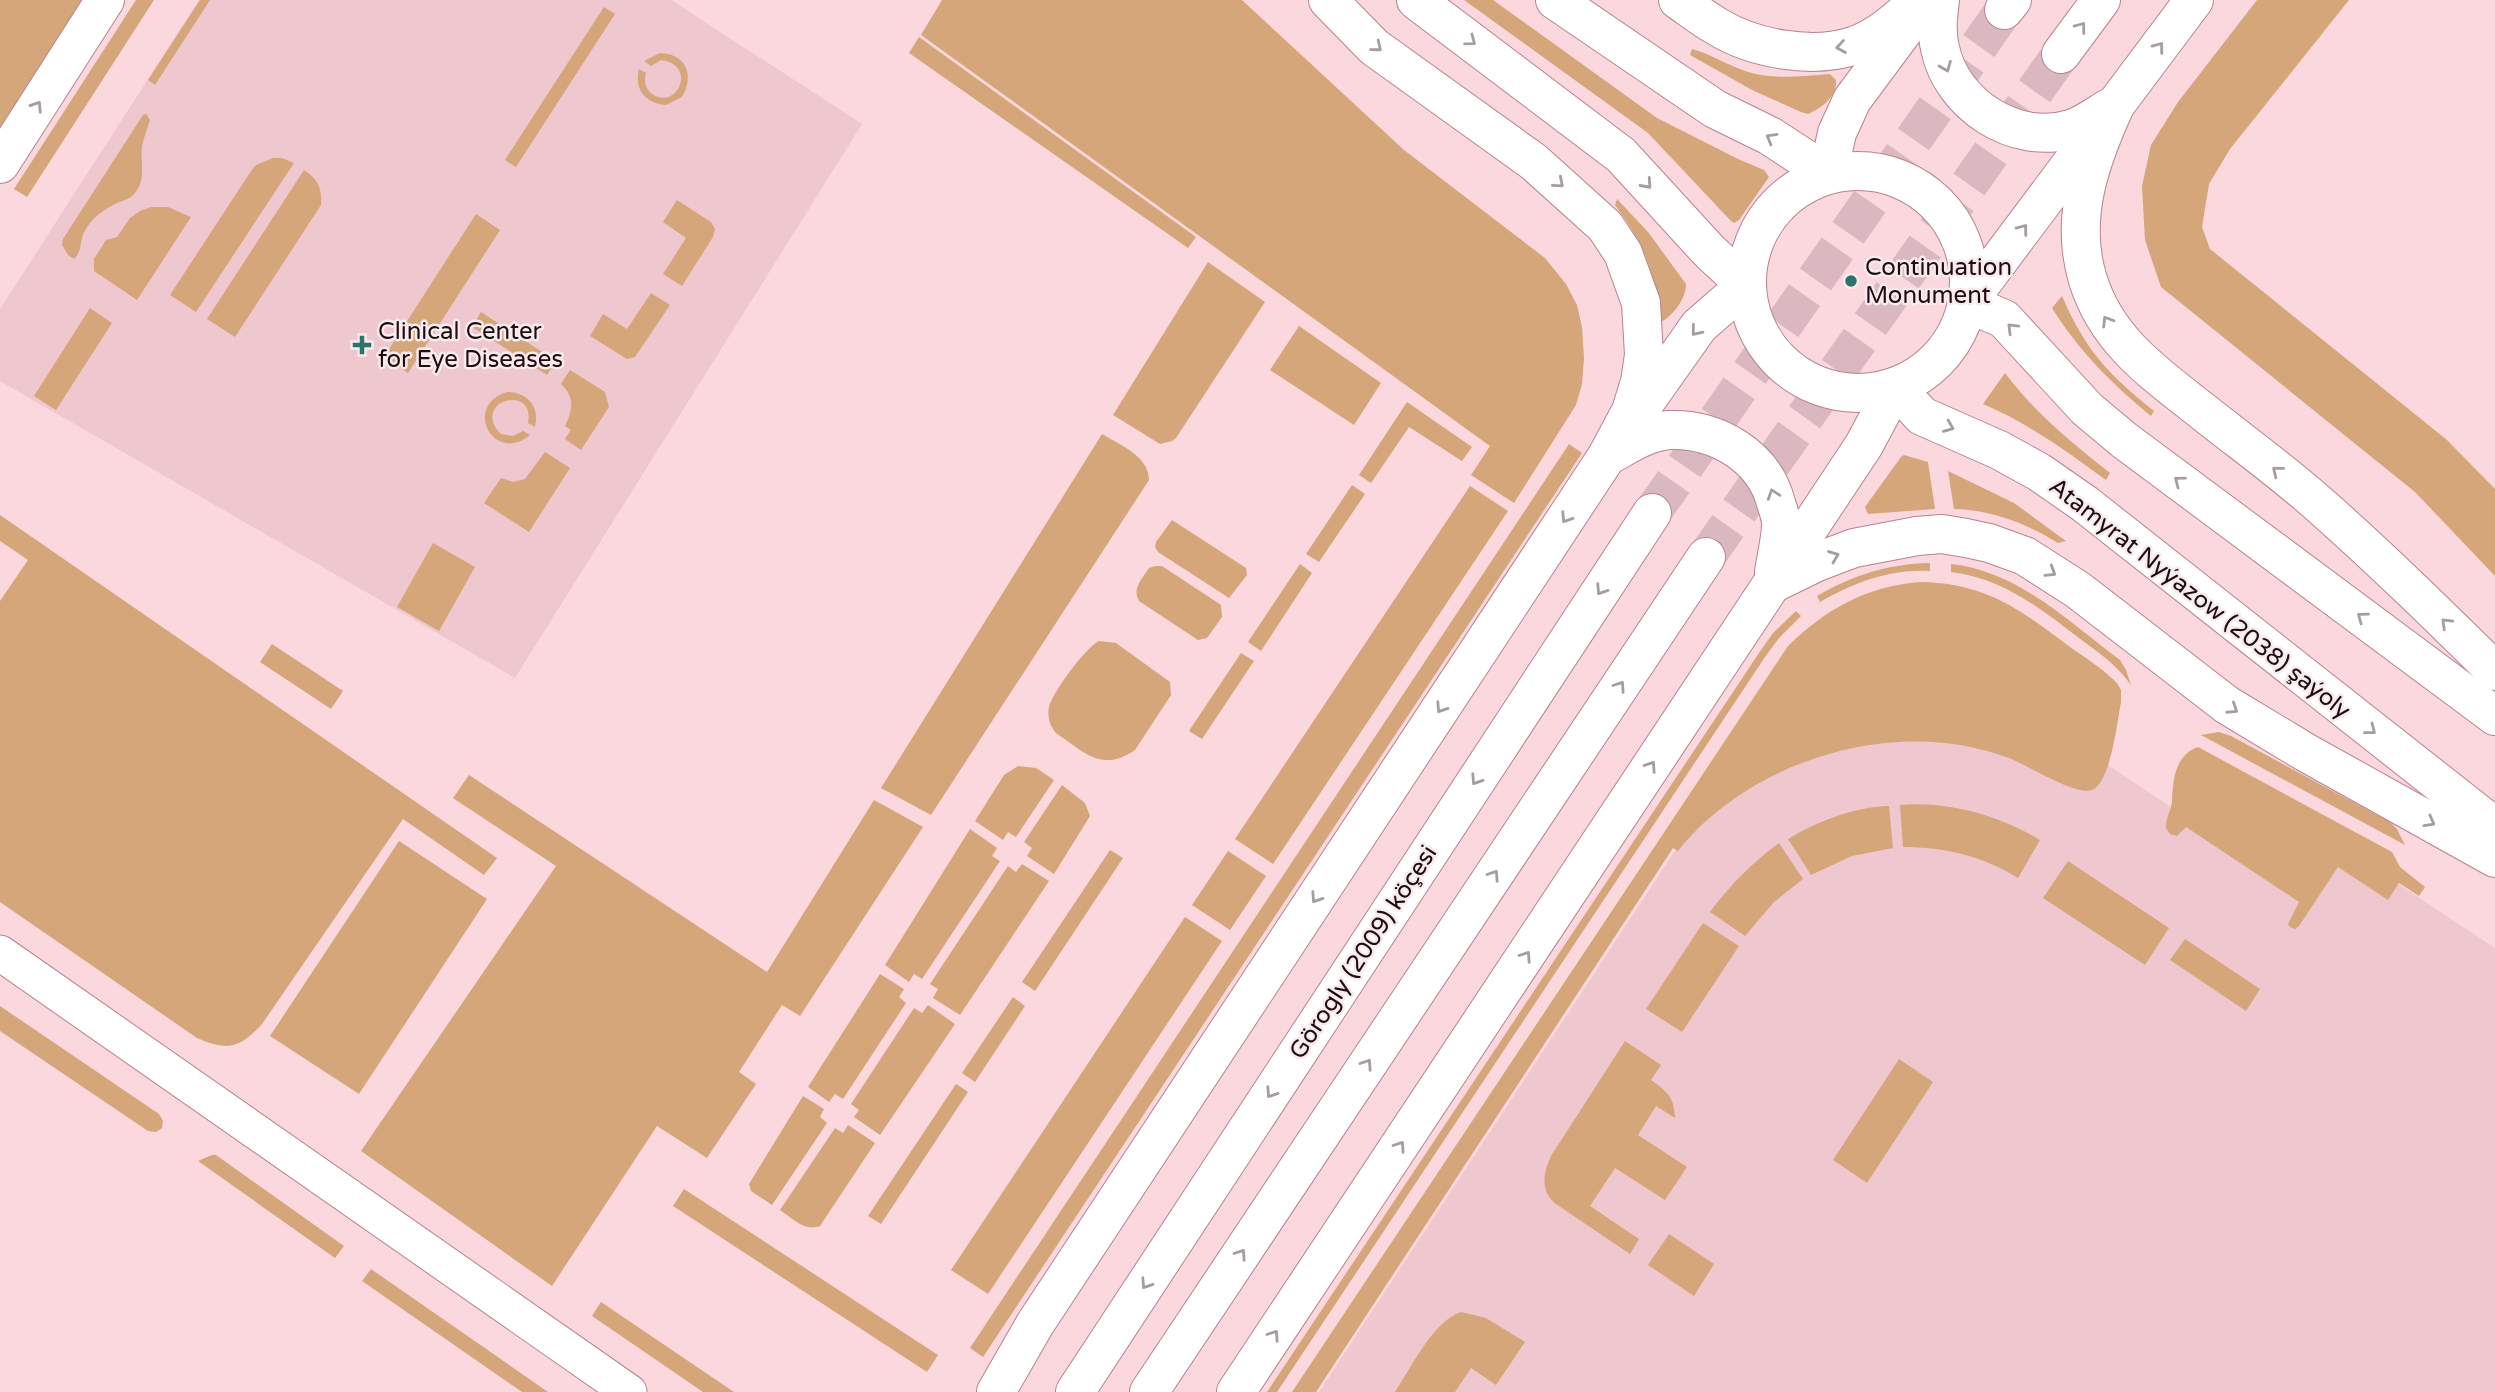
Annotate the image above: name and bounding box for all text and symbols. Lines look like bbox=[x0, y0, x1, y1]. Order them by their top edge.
one-way arrow bbox=[2073, 22, 2085, 35]
one-way arrow bbox=[1463, 33, 1476, 46]
one-way arrow bbox=[1369, 39, 1381, 52]
one-way arrow bbox=[1835, 40, 1847, 55]
one-way arrow bbox=[2150, 42, 2163, 55]
one-way arrow bbox=[1938, 60, 1952, 72]
one-way arrow bbox=[28, 101, 41, 114]
one-way arrow bbox=[1765, 133, 1778, 146]
one-way arrow bbox=[1551, 175, 1564, 187]
one-way arrow bbox=[1639, 176, 1652, 189]
one-way arrow bbox=[2014, 224, 2027, 237]
place label: Continuation Monument bbox=[1865, 253, 2012, 310]
marker: Continuation Monument bbox=[1843, 273, 1859, 289]
one-way arrow bbox=[2103, 316, 2116, 329]
place label: Clinical Center for Eye Diseases bbox=[378, 317, 563, 374]
one-way arrow bbox=[2008, 323, 2021, 336]
one-way arrow bbox=[1692, 324, 1705, 336]
marker: Clinical Center for Eye Diseases bbox=[352, 335, 372, 355]
one-way arrow bbox=[1942, 418, 1954, 432]
one-way arrow bbox=[2273, 467, 2286, 479]
street label: Atamyrat Nyýazow (2038) şaýoly bbox=[2043, 472, 2356, 725]
one-way arrow bbox=[2174, 477, 2187, 490]
one-way arrow bbox=[1767, 488, 1781, 500]
one-way arrow bbox=[1562, 510, 1575, 523]
one-way arrow bbox=[1827, 550, 1839, 564]
one-way arrow bbox=[2044, 564, 2057, 577]
one-way arrow bbox=[1597, 582, 1609, 595]
one-way arrow bbox=[2357, 613, 2370, 625]
one-way arrow bbox=[2442, 618, 2455, 631]
one-way arrow bbox=[1612, 681, 1624, 694]
one-way arrow bbox=[1436, 700, 1449, 713]
one-way arrow bbox=[2225, 701, 2238, 714]
one-way arrow bbox=[2363, 722, 2376, 735]
one-way arrow bbox=[1643, 761, 1656, 774]
one-way arrow bbox=[1472, 772, 1484, 785]
one-way arrow bbox=[2423, 814, 2435, 827]
street label: Görogly (2009) köçesi bbox=[1283, 840, 1443, 1065]
one-way arrow bbox=[1485, 870, 1498, 883]
one-way arrow bbox=[1311, 890, 1324, 903]
one-way arrow bbox=[1517, 951, 1530, 964]
one-way arrow bbox=[1359, 1059, 1372, 1072]
one-way arrow bbox=[1266, 1086, 1279, 1099]
one-way arrow bbox=[1392, 1140, 1405, 1153]
one-way arrow bbox=[1233, 1248, 1246, 1261]
one-way arrow bbox=[1141, 1276, 1154, 1289]
one-way arrow bbox=[1266, 1330, 1278, 1343]

